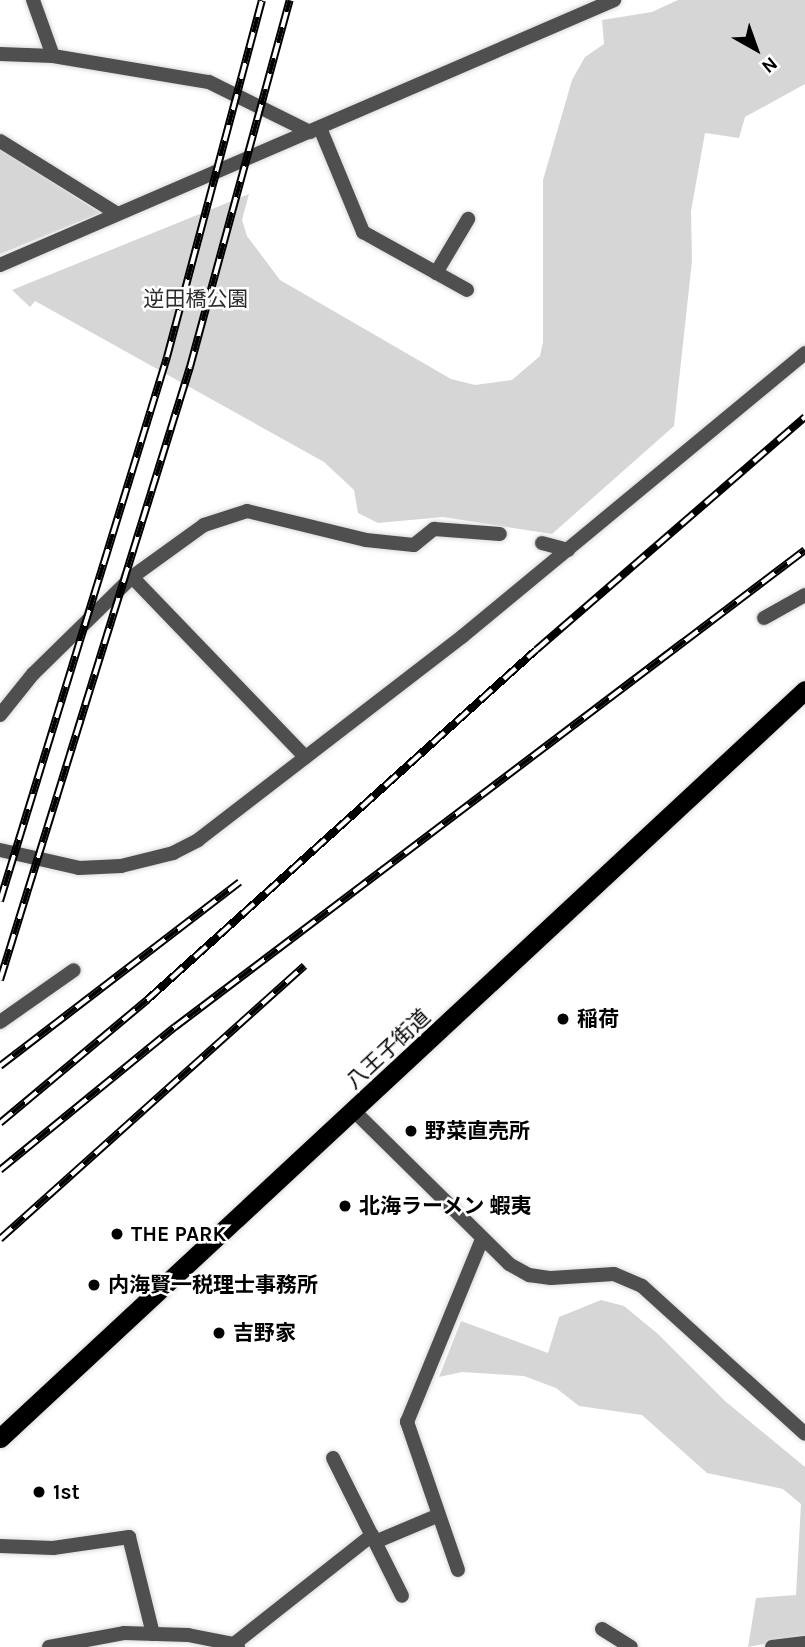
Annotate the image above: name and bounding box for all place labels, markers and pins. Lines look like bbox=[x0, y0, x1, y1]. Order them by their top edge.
place label: 稲荷 bbox=[577, 1006, 619, 1032]
marker: 稲荷 bbox=[555, 1011, 571, 1027]
place label: 野菜直売所 bbox=[425, 1118, 530, 1144]
marker: 野菜直売所 bbox=[403, 1123, 419, 1139]
place label: 北海ラーメン 蝦夷 bbox=[359, 1193, 532, 1219]
marker: 北海ラーメン 蝦夷 bbox=[337, 1198, 353, 1214]
place label: THE PARK bbox=[131, 1221, 226, 1247]
marker: THE PARK bbox=[109, 1226, 125, 1242]
place label: 内海賢一税理士事務所 bbox=[108, 1272, 318, 1298]
marker: 内海賢一税理士事務所 bbox=[86, 1277, 102, 1293]
place label: 吉野家 bbox=[233, 1320, 296, 1346]
marker: 吉野家 bbox=[211, 1325, 227, 1341]
place label: 1st bbox=[53, 1479, 80, 1505]
marker: 1st bbox=[31, 1484, 47, 1500]

